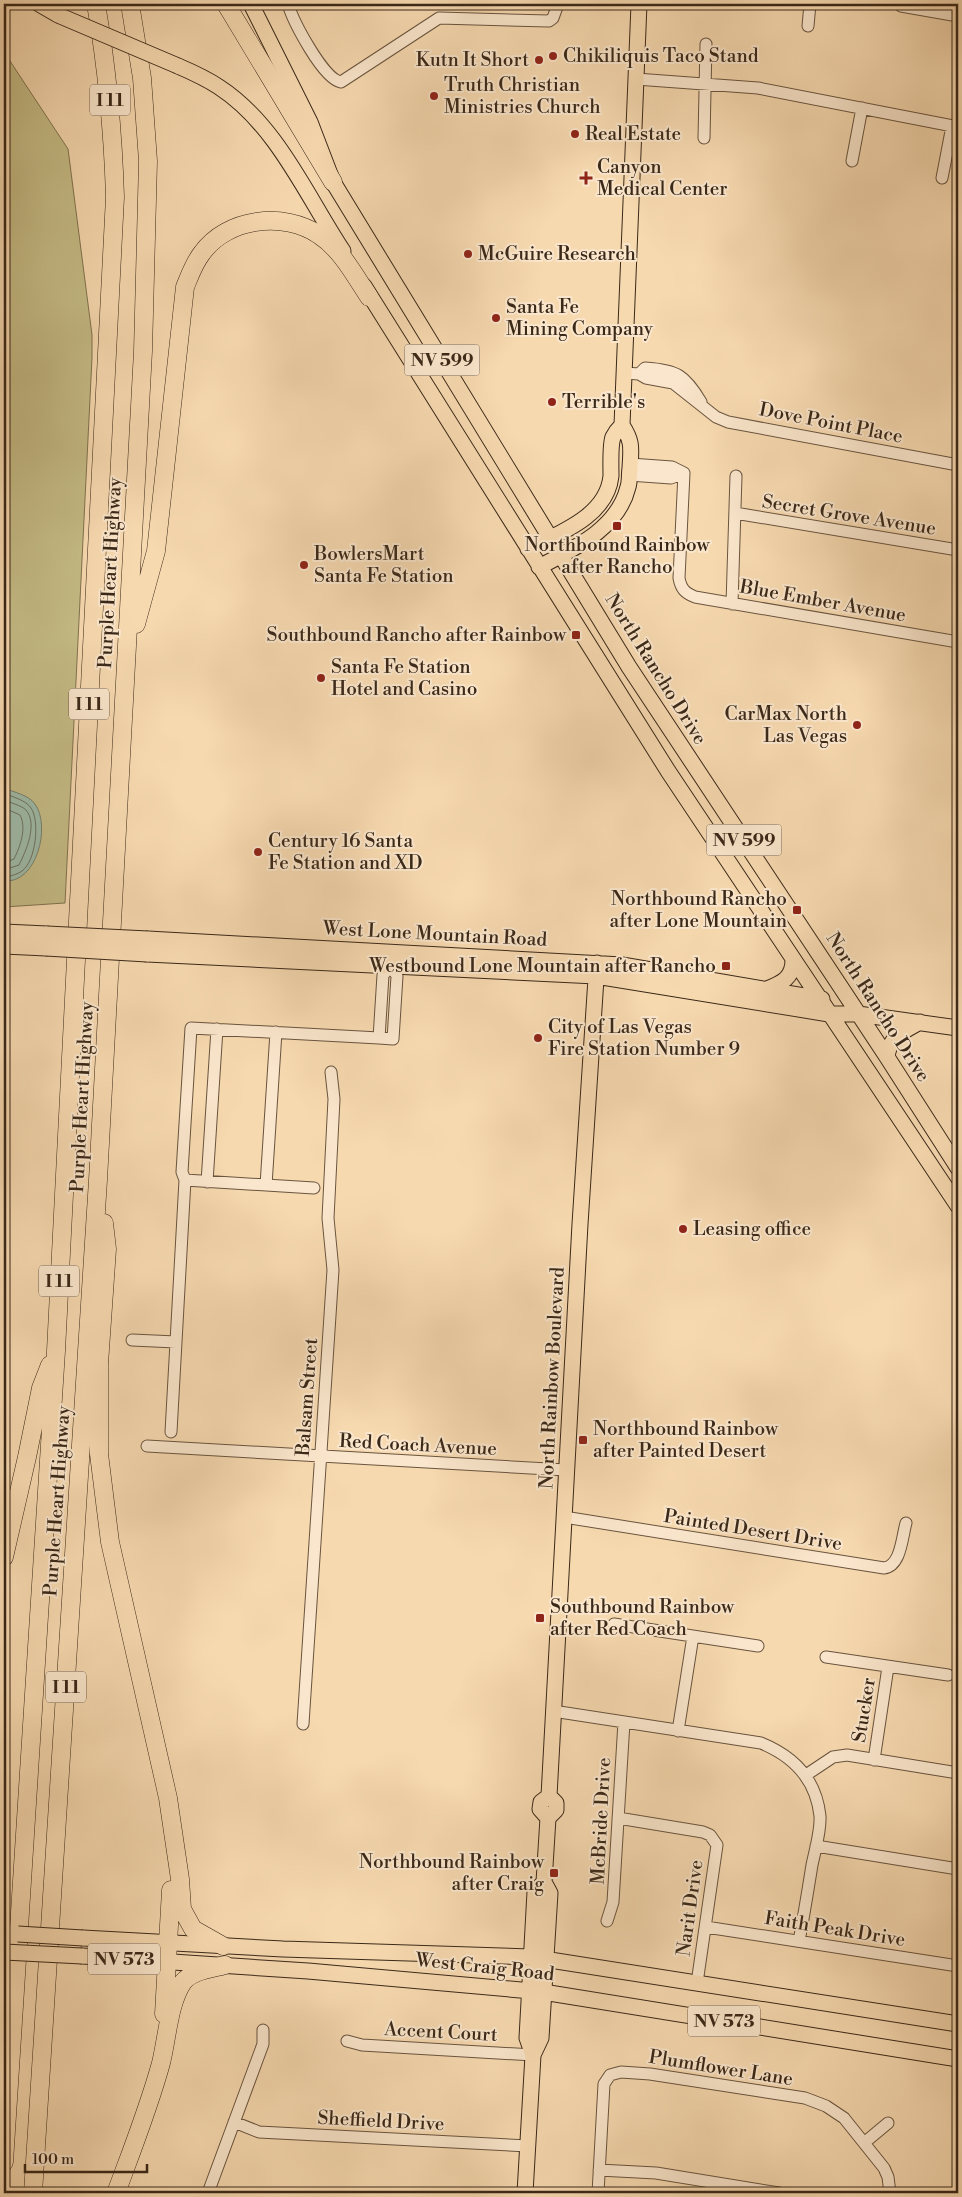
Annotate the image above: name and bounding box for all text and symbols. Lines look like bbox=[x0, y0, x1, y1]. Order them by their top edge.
place label: Chikiliquis Taco Stand bbox=[563, 44, 759, 68]
place label: Kutn It Short bbox=[416, 48, 529, 72]
marker: Chikiliquis Taco Stand bbox=[547, 50, 559, 62]
marker: Kutn It Short bbox=[533, 54, 545, 66]
place label: Truth Christian Ministries Church bbox=[444, 73, 601, 119]
road number: I 11 bbox=[90, 84, 130, 116]
marker: Truth Christian Ministries Church bbox=[428, 90, 440, 102]
place label: Real Estate bbox=[585, 122, 681, 146]
marker: Real Estate bbox=[569, 128, 581, 140]
place label: Canyon Medical Center bbox=[597, 155, 728, 201]
marker: Canyon Medical Center bbox=[579, 171, 593, 185]
place label: McGuire Research bbox=[478, 242, 636, 266]
marker: McGuire Research bbox=[462, 248, 474, 260]
place label: Santa Fe Mining Company bbox=[506, 295, 654, 341]
marker: Santa Fe Mining Company bbox=[490, 312, 502, 324]
road number: NV 599 bbox=[404, 344, 480, 376]
place label: Terrible's bbox=[562, 390, 645, 414]
marker: Terrible's bbox=[546, 396, 558, 408]
street label: Dove Point Place bbox=[757, 397, 905, 449]
street label: Purple Heart Highway bbox=[93, 476, 127, 669]
street label: Secret Grove Avenue bbox=[760, 489, 938, 541]
marker: Northbound Rainbow after Rancho bbox=[611, 520, 623, 532]
place label: Northbound Rainbow after Rancho bbox=[524, 533, 710, 579]
place label: BowlersMart Santa Fe Station bbox=[313, 542, 454, 588]
marker: BowlersMart Santa Fe Station bbox=[298, 559, 310, 571]
street label: Blue Ember Avenue bbox=[737, 574, 908, 627]
street label: North Rancho Drive bbox=[600, 589, 712, 749]
place label: Southbound Rancho after Rainbow bbox=[267, 623, 567, 647]
marker: Southbound Rancho after Rainbow bbox=[570, 629, 582, 641]
place label: Santa Fe Station Hotel and Casino bbox=[331, 655, 477, 701]
marker: Santa Fe Station Hotel and Casino bbox=[315, 672, 327, 684]
road number: I 11 bbox=[69, 689, 109, 720]
place label: CarMax North Las Vegas bbox=[725, 702, 847, 748]
marker: CarMax North Las Vegas bbox=[851, 719, 863, 731]
road number: NV 599 bbox=[706, 824, 782, 856]
place label: Century 16 Santa Fe Station and XD bbox=[268, 829, 422, 875]
marker: Century 16 Santa Fe Station and XD bbox=[252, 846, 264, 858]
place label: Northbound Rancho after Lone Mountain bbox=[610, 887, 787, 933]
marker: Northbound Rancho after Lone Mountain bbox=[791, 904, 803, 916]
street label: West Lone Mountain Road bbox=[321, 916, 548, 952]
street label: North Rancho Drive bbox=[821, 928, 935, 1086]
place label: Westbound Lone Mountain after Rancho bbox=[368, 954, 716, 978]
marker: Westbound Lone Mountain after Rancho bbox=[720, 960, 732, 972]
street label: Purple Heart Highway bbox=[65, 1000, 99, 1193]
place label: City of Las Vegas Fire Station Number 9 bbox=[548, 1015, 740, 1061]
marker: City of Las Vegas Fire Station Number 9 bbox=[532, 1032, 544, 1044]
place label: Leasing office bbox=[693, 1217, 811, 1241]
marker: Leasing office bbox=[677, 1223, 689, 1235]
road number: I 11 bbox=[39, 1266, 79, 1296]
street label: North Rainbow Boulevard bbox=[534, 1266, 570, 1490]
street label: Balsam Street bbox=[291, 1337, 323, 1458]
street label: Purple Heart Highway bbox=[38, 1404, 76, 1597]
place label: Northbound Rainbow after Painted Desert bbox=[593, 1417, 779, 1463]
street label: Red Coach Avenue bbox=[339, 1429, 497, 1461]
marker: Northbound Rainbow after Painted Desert bbox=[577, 1434, 589, 1446]
street label: Painted Desert Drive bbox=[662, 1504, 844, 1556]
place label: Southbound Rainbow after Red Coach bbox=[550, 1595, 735, 1641]
marker: Southbound Rainbow after Red Coach bbox=[534, 1612, 546, 1624]
road number: I 11 bbox=[46, 1671, 86, 1702]
street label: Stucker bbox=[847, 1676, 881, 1744]
street label: McBride Drive bbox=[586, 1757, 616, 1885]
place label: Northbound Rainbow after Craig bbox=[359, 1850, 545, 1896]
street label: Narit Drive bbox=[671, 1858, 709, 1958]
marker: Northbound Rainbow after Craig bbox=[548, 1867, 560, 1879]
street label: Faith Peak Drive bbox=[763, 1906, 907, 1952]
road number: NV 573 bbox=[88, 1944, 160, 1975]
street label: West Craig Road bbox=[413, 1948, 556, 1986]
road number: NV 573 bbox=[688, 2005, 760, 2036]
street label: Accent Court bbox=[383, 2017, 498, 2047]
street label: Plumflower Lane bbox=[647, 2045, 795, 2091]
street label: Sheffield Drive bbox=[317, 2106, 445, 2136]
scale bar bbox=[25, 2142, 148, 2174]
text: 100 m bbox=[32, 2150, 74, 2169]

